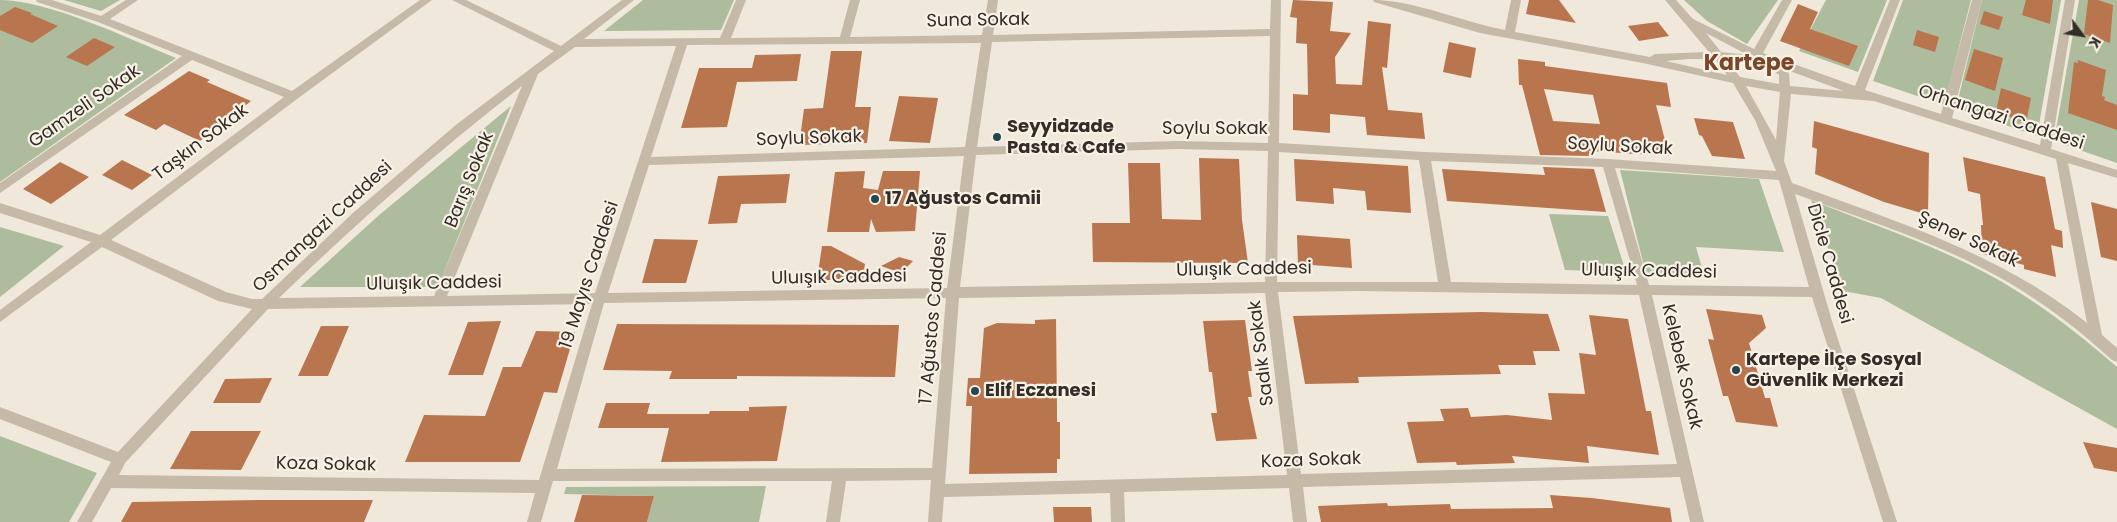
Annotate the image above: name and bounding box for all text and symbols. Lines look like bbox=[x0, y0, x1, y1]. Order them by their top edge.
street label: Suna Sokak bbox=[926, 9, 1030, 33]
north arrow bbox=[2057, 10, 2107, 60]
text: K bbox=[2084, 33, 2106, 52]
district label: Kartepe bbox=[1704, 51, 1794, 77]
street label: Gamzeli Sokak bbox=[25, 61, 145, 153]
street label: Orhangazi Caddesi bbox=[1915, 81, 2087, 155]
street label: Taşkın Sokak bbox=[149, 100, 253, 186]
place label: Seyyidzade Pasta & Cafe bbox=[1007, 116, 1126, 158]
street label: Soylu Sokak bbox=[1162, 118, 1268, 140]
street label: Soylu Sokak bbox=[756, 126, 862, 152]
street label: Barış Sokak bbox=[441, 129, 499, 231]
marker: Seyyidzade Pasta & Cafe bbox=[991, 131, 1003, 143]
street label: Soylu Sokak bbox=[1567, 133, 1673, 161]
street label: Osmangazi Caddesi bbox=[249, 157, 397, 297]
place label: 17 Ağustos Camii bbox=[885, 188, 1041, 210]
marker: 17 Ağustos Camii bbox=[869, 193, 881, 205]
street label: 19 Mayıs Caddesi bbox=[556, 199, 624, 351]
street label: Dicle Caddesi bbox=[1802, 201, 1856, 327]
street label: Şener Sokak bbox=[1914, 207, 2022, 273]
street label: 17 Ağustos Caddesi bbox=[916, 231, 952, 405]
street label: Uluışık Caddesi bbox=[1176, 258, 1312, 282]
street label: Uluışık Caddesi bbox=[1581, 260, 1717, 284]
street label: Uluışık Caddesi bbox=[771, 266, 907, 290]
street label: Uluışık Caddesi bbox=[366, 272, 502, 296]
street label: Sadık Sokak bbox=[1245, 299, 1279, 407]
street label: Kelebek Sokak bbox=[1656, 302, 1706, 432]
place label: Kartepe İlçe Sosyal Güvenlik Merkezi bbox=[1746, 349, 1922, 392]
marker: Kartepe İlçe Sosyal Güvenlik Merkezi bbox=[1730, 364, 1742, 376]
place label: Elif Eczanesi bbox=[985, 380, 1096, 402]
marker: Elif Eczanesi bbox=[969, 385, 981, 397]
street label: Koza Sokak bbox=[1261, 448, 1361, 474]
street label: Koza Sokak bbox=[276, 453, 376, 477]

